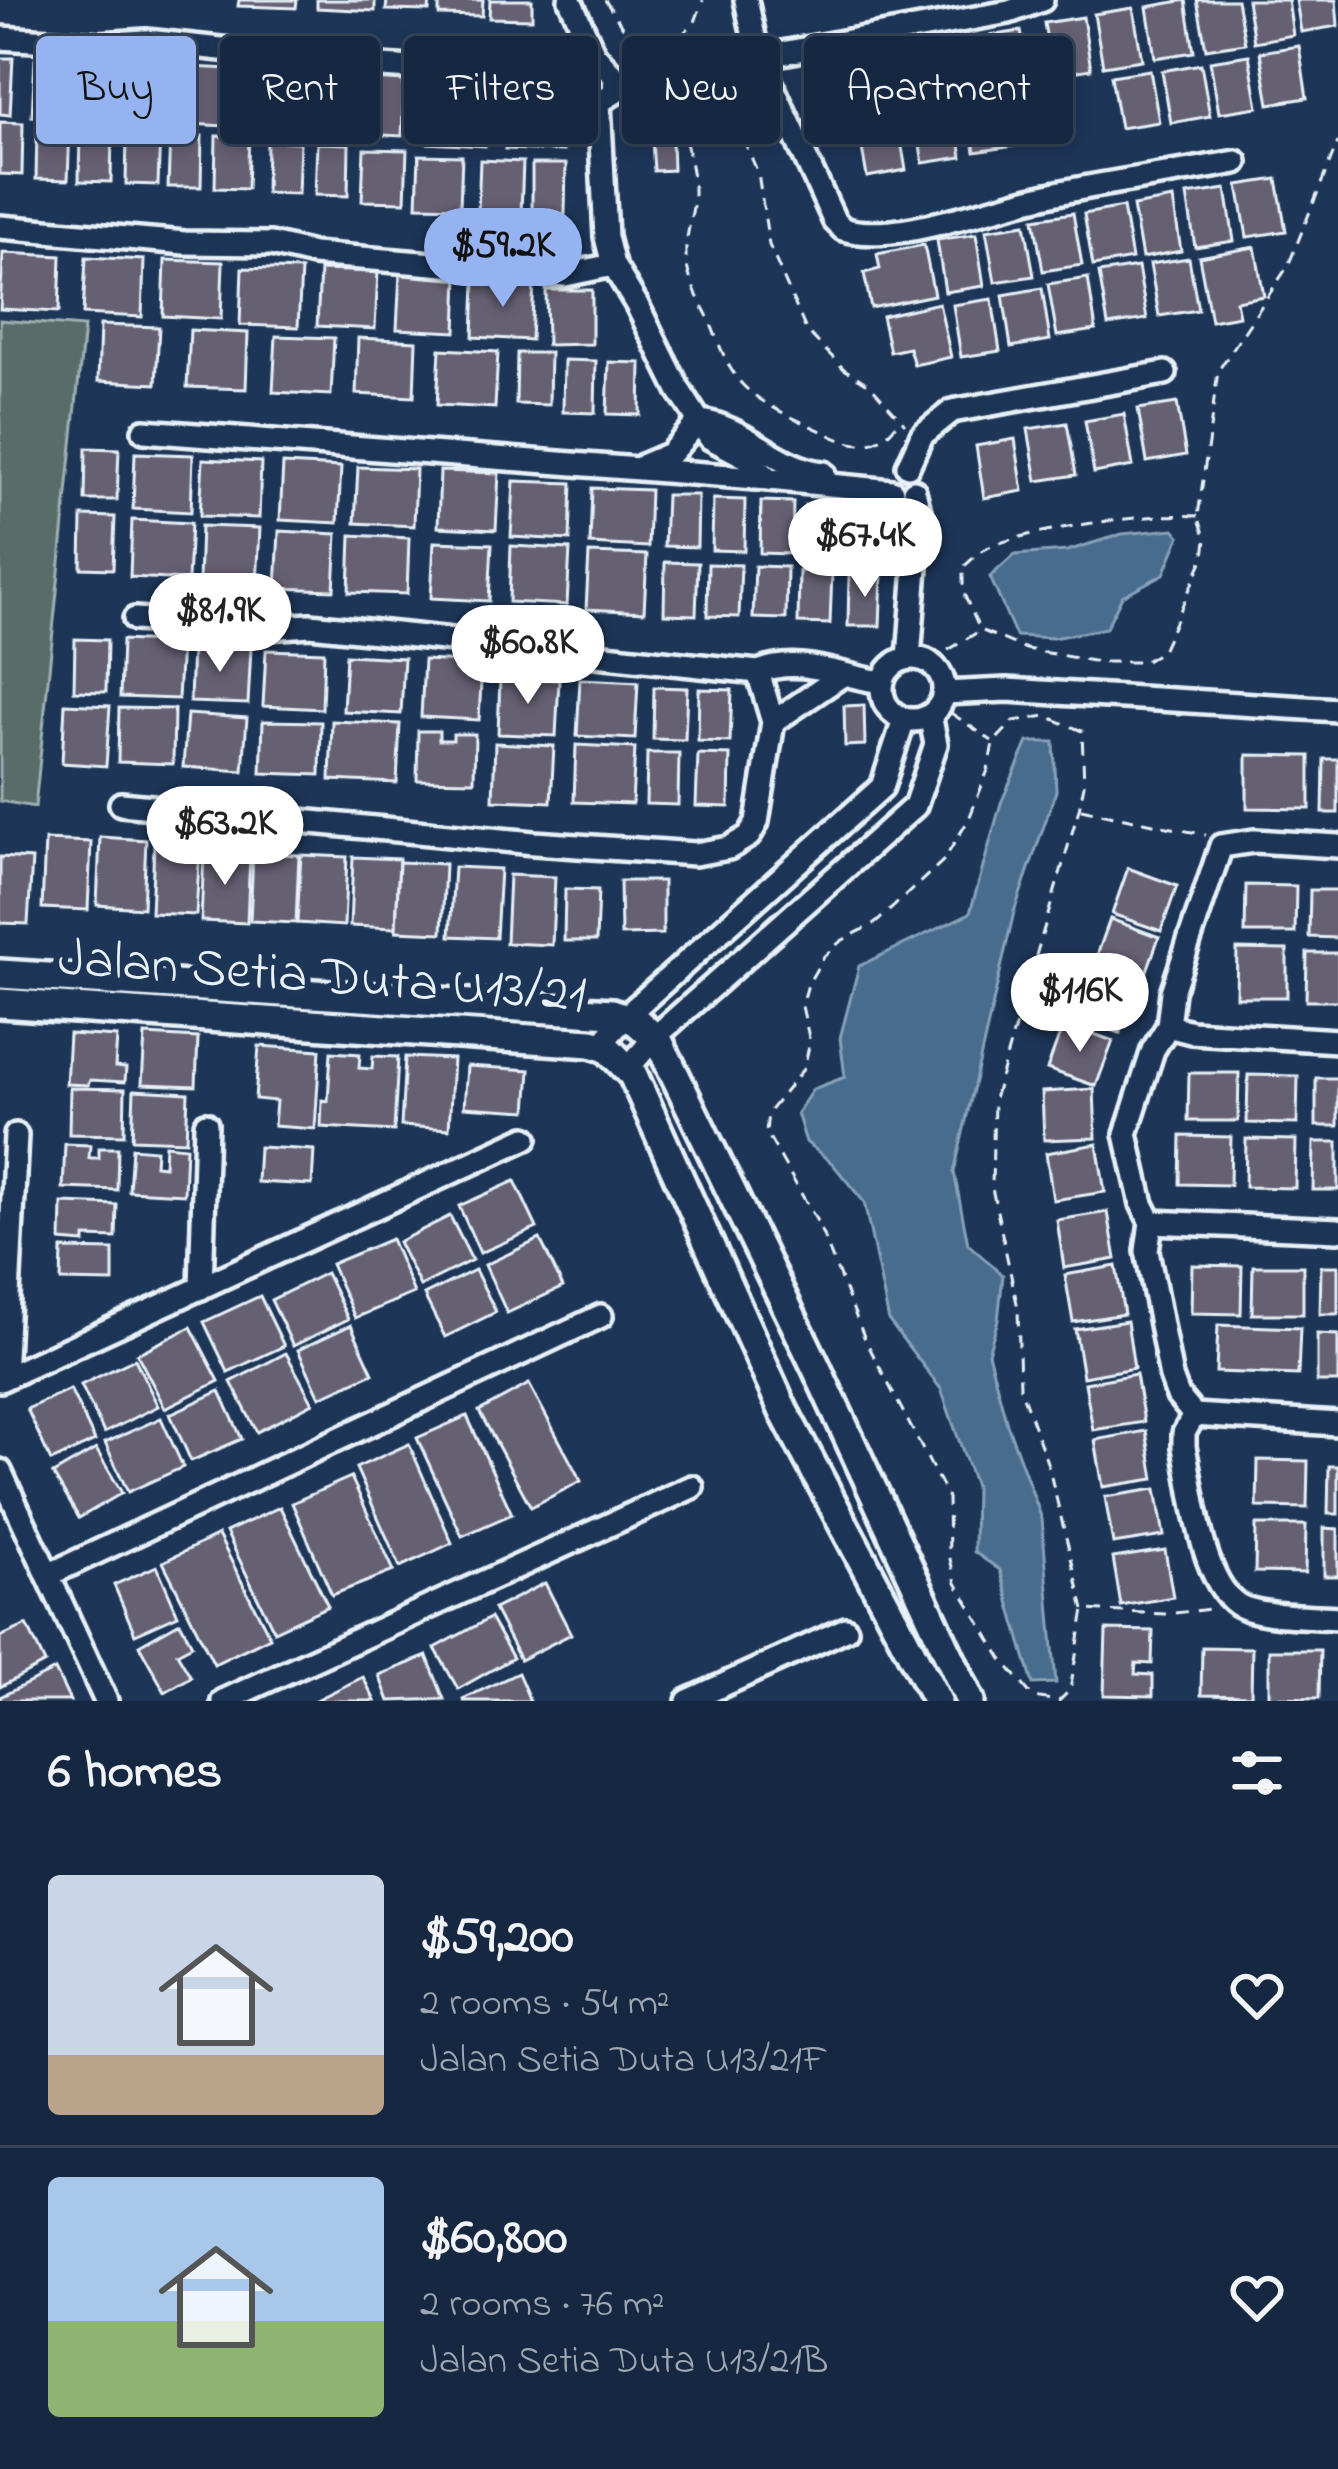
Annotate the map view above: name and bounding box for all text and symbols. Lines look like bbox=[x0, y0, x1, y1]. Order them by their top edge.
chip: Buy bbox=[36, 36, 196, 144]
chip: Rent bbox=[220, 36, 380, 144]
chip: Filters bbox=[404, 36, 598, 144]
chip: New bbox=[622, 36, 780, 144]
chip: Apartment bbox=[804, 36, 1073, 144]
pin: $59.2K bbox=[405, 208, 601, 310]
text: $59.2K bbox=[451, 218, 555, 275]
pin: $67.4K bbox=[767, 498, 963, 600]
text: $67.4K bbox=[815, 508, 915, 565]
pin: $81.9K bbox=[122, 573, 318, 675]
text: $81.9K bbox=[175, 583, 265, 640]
pin: $60.8K bbox=[430, 605, 626, 707]
text: $60.8K bbox=[478, 615, 578, 672]
pin: $63.2K bbox=[127, 786, 323, 888]
text: $63.2K bbox=[173, 796, 277, 853]
street label: Jalan Setia Duta U13/21 bbox=[56, 922, 588, 1036]
pin: $116K bbox=[996, 953, 1164, 1055]
text: $116K bbox=[1038, 963, 1122, 1020]
text: 6 homes bbox=[48, 1736, 222, 1811]
icon: filters bbox=[1224, 1740, 1290, 1806]
text: $59,200 bbox=[420, 1901, 574, 1976]
icon: home bbox=[144, 1923, 288, 2067]
icon: heart bbox=[1224, 1962, 1290, 2028]
text: 2 rooms · 54 m² bbox=[420, 1976, 670, 2033]
text: Jalan Setia Duta U13/21F bbox=[420, 2033, 827, 2090]
text: $60,800 bbox=[420, 2202, 567, 2277]
icon: home bbox=[144, 2225, 288, 2369]
icon: heart bbox=[1224, 2264, 1290, 2330]
text: 2 rooms · 76 m² bbox=[420, 2277, 665, 2334]
text: Jalan Setia Duta U13/21B bbox=[420, 2334, 828, 2391]

